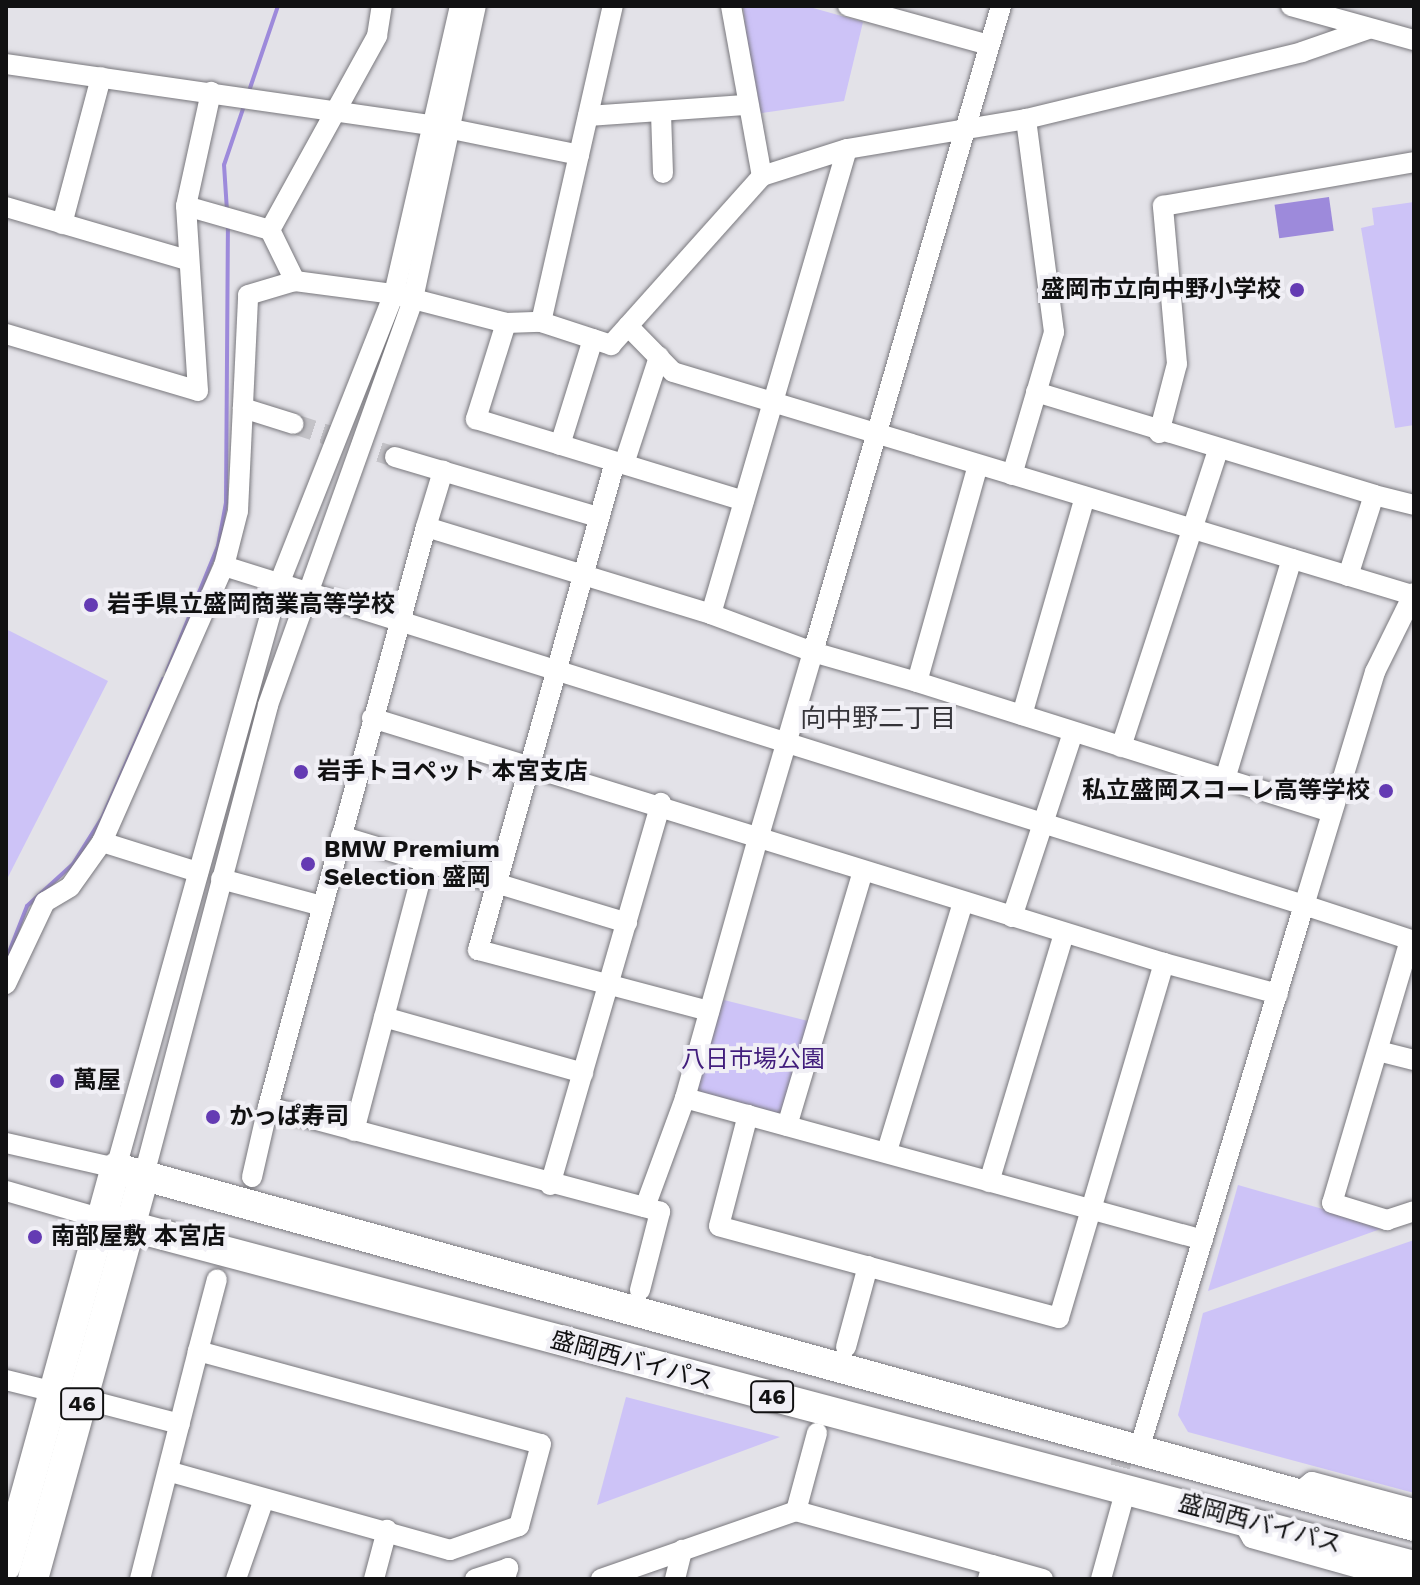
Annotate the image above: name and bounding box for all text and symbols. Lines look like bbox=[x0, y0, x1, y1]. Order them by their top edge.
place label: 盛岡市立向中野小学校 bbox=[1041, 276, 1281, 304]
marker: 盛岡市立向中野小学校 bbox=[1288, 281, 1306, 299]
place label: 岩手県立盛岡商業高等学校 bbox=[107, 591, 395, 619]
marker: 岩手県立盛岡商業高等学校 bbox=[82, 596, 100, 614]
district label: 向中野二丁目 bbox=[800, 703, 956, 735]
place label: 岩手トヨペット 本宮支店 bbox=[317, 758, 588, 786]
marker: 岩手トヨペット 本宮支店 bbox=[292, 763, 310, 781]
place label: 私立盛岡スコーレ高等学校 bbox=[1082, 777, 1370, 805]
marker: 私立盛岡スコーレ高等学校 bbox=[1377, 782, 1395, 800]
place label: BMW Premium Selection 盛岡 bbox=[324, 836, 500, 892]
marker: BMW Premium Selection 盛岡 bbox=[299, 855, 317, 873]
park label: 八日市場公園 bbox=[681, 1046, 825, 1074]
place label: 萬屋 bbox=[73, 1067, 121, 1095]
marker: 萬屋 bbox=[48, 1072, 66, 1090]
place label: かっぱ寿司 bbox=[229, 1103, 349, 1131]
marker: かっぱ寿司 bbox=[204, 1108, 222, 1126]
place label: 南部屋敷 本宮店 bbox=[51, 1223, 226, 1251]
marker: 南部屋敷 本宮店 bbox=[26, 1228, 44, 1246]
street label: 盛岡西バイパス bbox=[547, 1325, 717, 1397]
road number: 46 bbox=[750, 1379, 794, 1415]
road number: 46 bbox=[60, 1386, 104, 1422]
street label: 盛岡西バイパス bbox=[1175, 1488, 1345, 1560]

